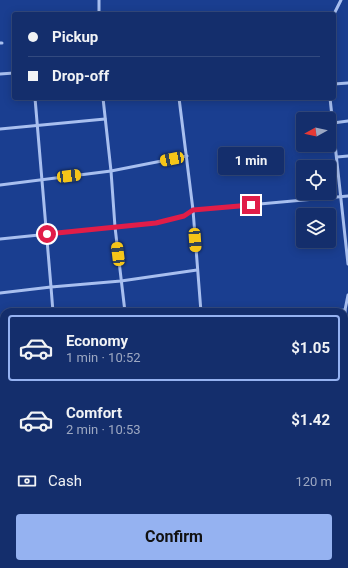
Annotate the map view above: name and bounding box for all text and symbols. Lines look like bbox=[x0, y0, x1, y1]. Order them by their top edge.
text: Pickup bbox=[52, 28, 98, 46]
text: Drop-off bbox=[52, 67, 109, 85]
north arrow bbox=[296, 112, 336, 152]
map controls bbox=[296, 112, 336, 248]
callout: 1 min bbox=[218, 147, 284, 175]
car bbox=[159, 151, 185, 167]
text: 1 min bbox=[235, 153, 267, 168]
button: locate bbox=[296, 160, 336, 200]
car bbox=[56, 169, 82, 183]
route end bbox=[242, 196, 260, 214]
button: layers bbox=[296, 208, 336, 248]
route start bbox=[38, 225, 56, 243]
car bbox=[188, 228, 202, 252]
car bbox=[111, 241, 125, 267]
icon: car bbox=[18, 330, 54, 366]
text: Economy bbox=[66, 332, 128, 350]
text: $1.05 bbox=[291, 339, 330, 357]
text: 1 min · 10:52 bbox=[66, 350, 141, 365]
icon: car bbox=[18, 402, 54, 438]
text: Comfort bbox=[66, 404, 122, 422]
text: $1.42 bbox=[291, 411, 330, 429]
text: 2 min · 10:53 bbox=[66, 422, 141, 437]
icon: cash bbox=[16, 470, 38, 492]
text: Cash bbox=[48, 472, 82, 490]
text: 120 m bbox=[295, 474, 332, 489]
button: Confirm bbox=[16, 514, 332, 560]

